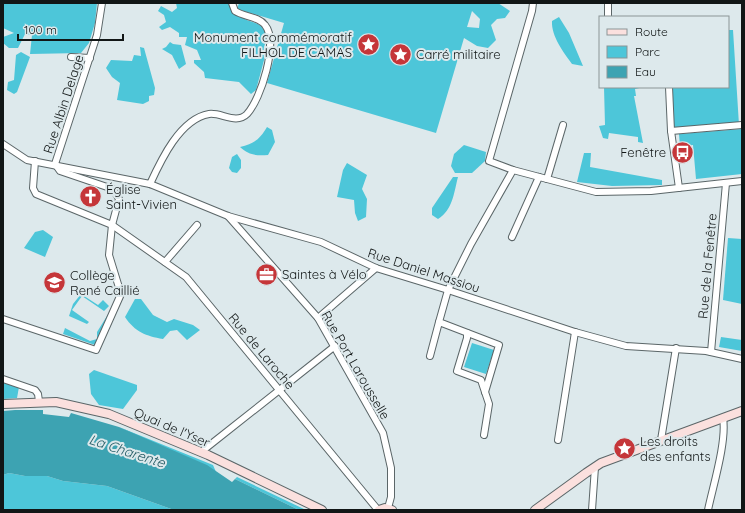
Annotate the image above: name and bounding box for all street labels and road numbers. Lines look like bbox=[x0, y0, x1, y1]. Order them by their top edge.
street label: Rue Albin Delage bbox=[39, 53, 87, 155]
street label: Rue de la Fenêtre bbox=[694, 213, 720, 319]
street label: Rue Daniel Massiou bbox=[366, 244, 482, 296]
street label: Rue Port Larousselle bbox=[318, 308, 394, 422]
street label: Rue de Laroche bbox=[226, 310, 298, 392]
street label: Quai de l'Yser bbox=[132, 404, 212, 450]

